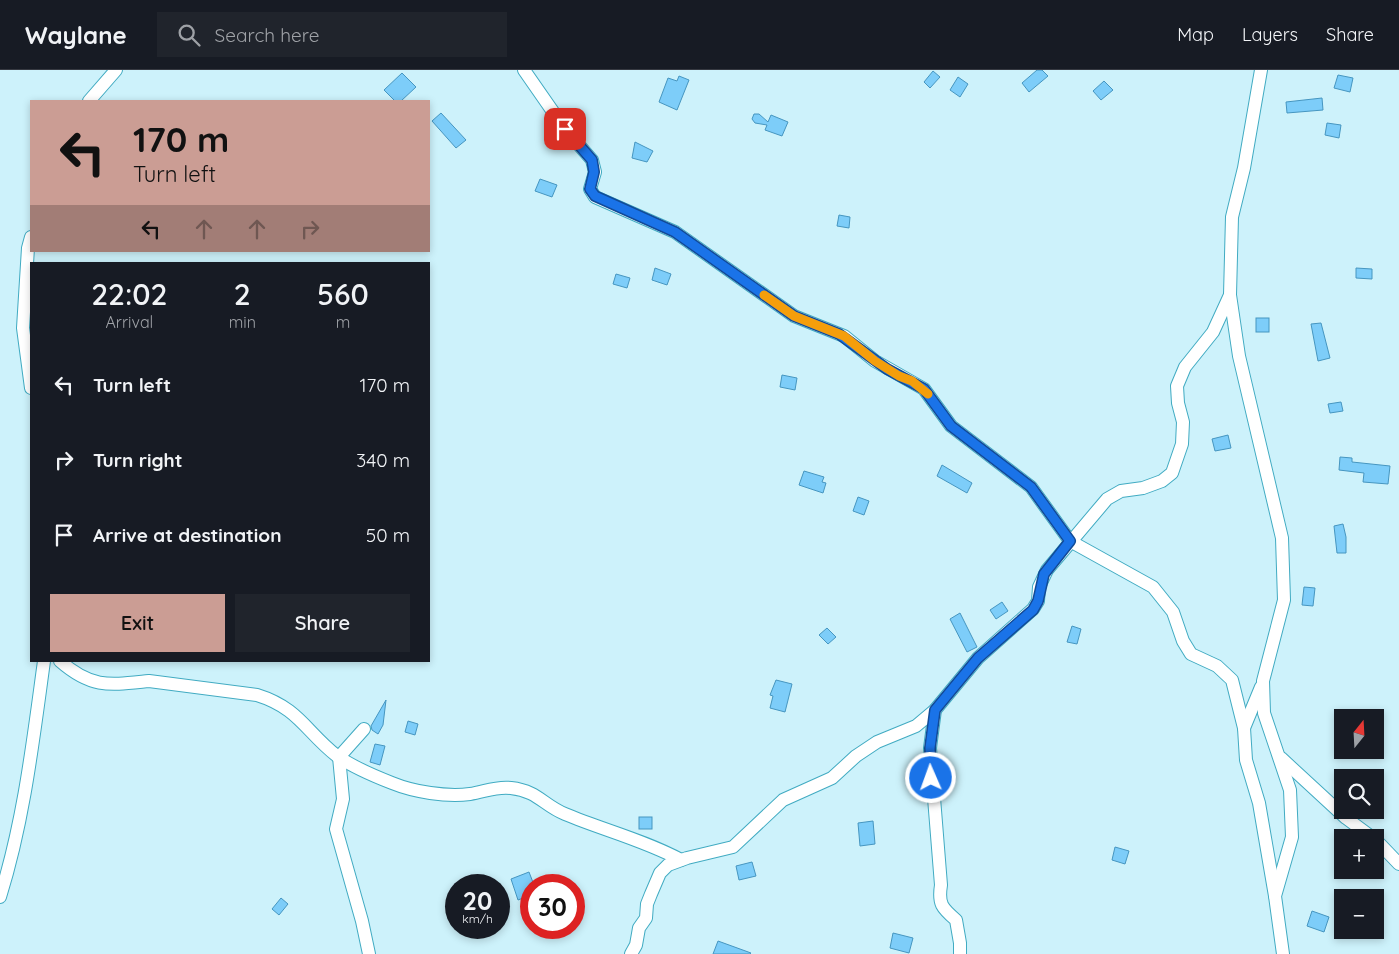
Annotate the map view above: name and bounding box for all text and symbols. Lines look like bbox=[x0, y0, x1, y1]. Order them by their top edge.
search box bbox=[157, 12, 507, 57]
text: Waylane bbox=[25, 20, 127, 50]
icon: search bbox=[175, 21, 203, 49]
text: Search here bbox=[215, 23, 319, 47]
text: Map bbox=[1177, 23, 1214, 46]
text: Layers bbox=[1242, 23, 1298, 46]
text: Share bbox=[1326, 23, 1374, 46]
pin bbox=[544, 108, 586, 150]
icon: arrive bbox=[551, 115, 579, 143]
text: 170 m bbox=[133, 117, 229, 161]
icon: left bbox=[50, 120, 115, 185]
text: Turn left bbox=[133, 160, 216, 188]
icon: left bbox=[137, 215, 165, 243]
icon: ahead bbox=[190, 215, 218, 243]
icon: ahead bbox=[243, 215, 271, 243]
icon: right bbox=[296, 215, 324, 243]
text: 22:02 bbox=[91, 275, 168, 313]
text: 2 bbox=[234, 275, 251, 313]
text: 560 bbox=[317, 275, 369, 313]
text: Arrival bbox=[105, 312, 153, 332]
text: min bbox=[229, 312, 256, 332]
text: m bbox=[336, 312, 350, 332]
icon: left bbox=[50, 371, 78, 399]
text: Turn left bbox=[93, 373, 171, 397]
text: 170 m bbox=[359, 373, 410, 397]
icon: right bbox=[50, 446, 78, 474]
text: Turn right bbox=[93, 448, 182, 472]
text: 340 m bbox=[356, 448, 410, 472]
icon: arrive bbox=[50, 521, 78, 549]
text: Arrive at destination bbox=[93, 523, 282, 547]
text: 50 m bbox=[366, 523, 410, 547]
button: Exit bbox=[50, 594, 225, 652]
button: Share bbox=[235, 594, 410, 652]
north arrow bbox=[1334, 709, 1384, 759]
map controls bbox=[1334, 709, 1384, 939]
position arrow bbox=[904, 751, 956, 803]
button: search bbox=[1334, 769, 1384, 819]
button: + bbox=[1334, 829, 1384, 879]
speed limit sign: 30 bbox=[520, 874, 585, 939]
text: 20 bbox=[463, 885, 492, 916]
button: − bbox=[1334, 889, 1384, 939]
text: km/h bbox=[462, 911, 493, 926]

